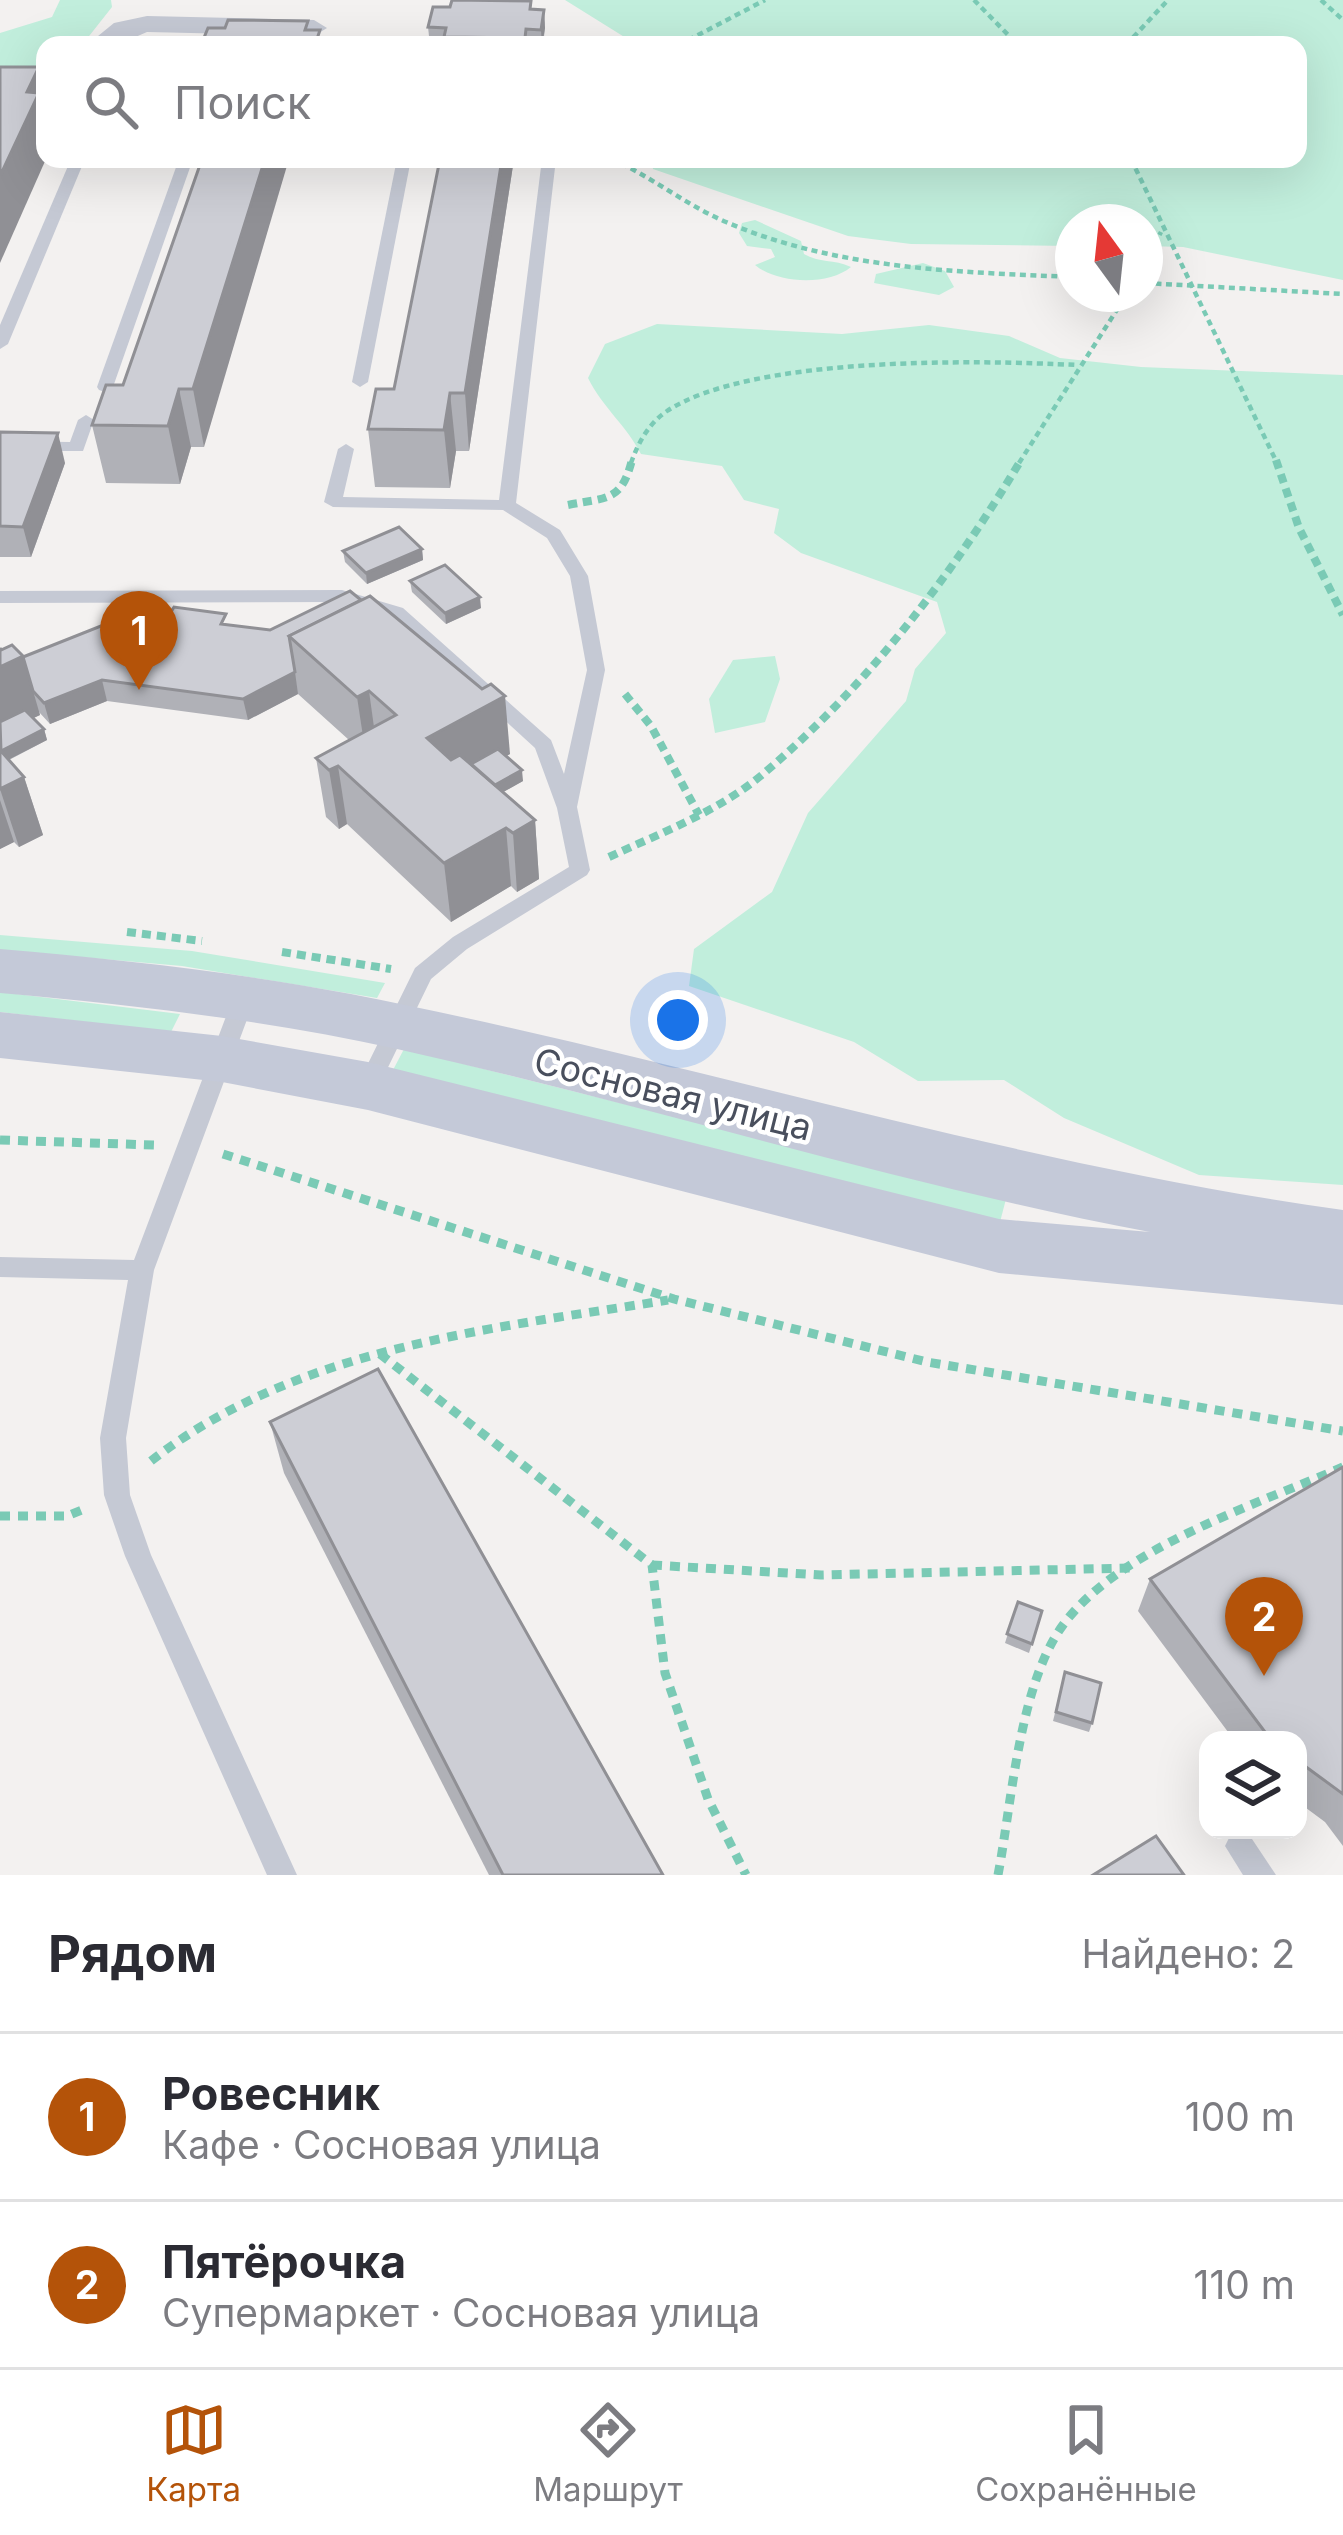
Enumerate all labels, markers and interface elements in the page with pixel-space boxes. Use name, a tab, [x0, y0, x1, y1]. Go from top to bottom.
search box	[36, 36, 1307, 168]
icon: search	[78, 69, 144, 135]
text: Поиск	[174, 75, 311, 130]
north arrow	[1055, 204, 1163, 312]
pin: 1	[100, 591, 178, 690]
your location	[648, 990, 708, 1050]
street label: Сосновая улица	[530, 1038, 816, 1150]
pin: 2	[1225, 1577, 1303, 1676]
map controls	[1199, 1731, 1307, 1839]
button: layers	[1199, 1731, 1307, 1839]
text: Рядом	[48, 1923, 217, 1984]
text: Найдено: 2	[1081, 1930, 1295, 1977]
text: Ровесник	[162, 2066, 380, 2121]
text: 1	[79, 2093, 95, 2140]
text: 100 m	[1185, 2093, 1295, 2140]
text: Кафе · Сосновая улица	[162, 2121, 601, 2168]
text: Пятёрочка	[162, 2234, 406, 2289]
text: 2	[75, 2261, 99, 2308]
text: 110 m	[1194, 2261, 1295, 2308]
text: Супермаркет · Сосновая улица	[162, 2289, 760, 2336]
tab: Карта	[146, 2397, 241, 2509]
tab: Маршрут	[533, 2397, 683, 2509]
tab: Сохранённые	[975, 2397, 1197, 2509]

